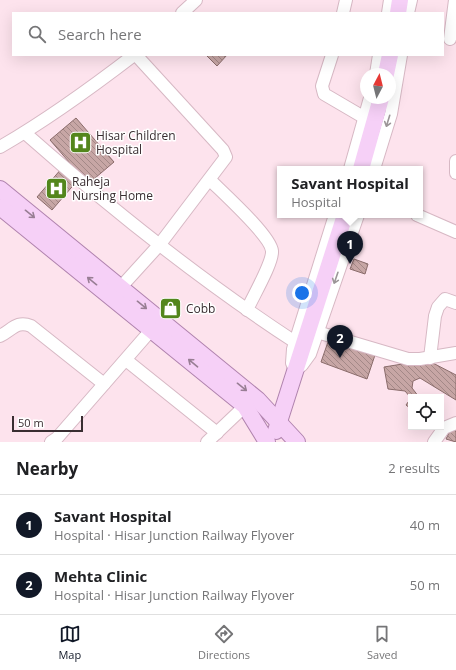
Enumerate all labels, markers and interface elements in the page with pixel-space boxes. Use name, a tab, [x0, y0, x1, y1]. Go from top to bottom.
search box	[12, 12, 444, 56]
icon: search	[26, 23, 48, 45]
text: Search here	[58, 24, 142, 44]
north arrow	[360, 68, 396, 104]
one-way arrow	[384, 114, 391, 127]
place label: Hisar Children Hospital	[96, 127, 176, 158]
hospital icon: Hisar Children Hospital	[68, 129, 94, 155]
popup	[277, 166, 423, 218]
place label: Raheja Nursing Home	[72, 173, 153, 204]
text: Savant Hospital	[291, 173, 409, 193]
hospital icon: Raheja Nursing Home	[43, 175, 69, 201]
text: Hospital	[291, 193, 341, 211]
one-way arrow	[25, 210, 36, 218]
pin: 1	[337, 231, 363, 264]
one-way arrow	[332, 272, 339, 285]
one-way arrow	[87, 277, 98, 286]
your location	[292, 283, 312, 303]
shop icon: Cobb	[157, 295, 183, 321]
place label: Cobb	[186, 300, 215, 317]
one-way arrow	[136, 301, 147, 310]
pin: 2	[327, 325, 353, 358]
one-way arrow	[188, 359, 199, 368]
one-way arrow	[237, 383, 248, 392]
map controls	[408, 394, 444, 430]
button: locate	[408, 394, 444, 430]
scale bar	[12, 414, 83, 433]
text: 50 m	[18, 415, 44, 430]
text: Nearby	[16, 457, 78, 480]
text: 2 results	[388, 459, 440, 477]
text: Savant Hospital	[54, 506, 172, 526]
text: 1	[25, 516, 33, 534]
text: 40 m	[410, 516, 440, 534]
text: Hospital · Hisar Junction Railway Flyover	[54, 526, 294, 544]
text: Mehta Clinic	[54, 566, 147, 586]
text: 2	[25, 576, 33, 594]
text: 50 m	[410, 576, 440, 594]
text: Hospital · Hisar Junction Railway Flyover	[54, 586, 294, 604]
tab: Map	[58, 623, 81, 662]
tab: Directions	[198, 623, 250, 662]
tab: Saved	[367, 623, 398, 662]

